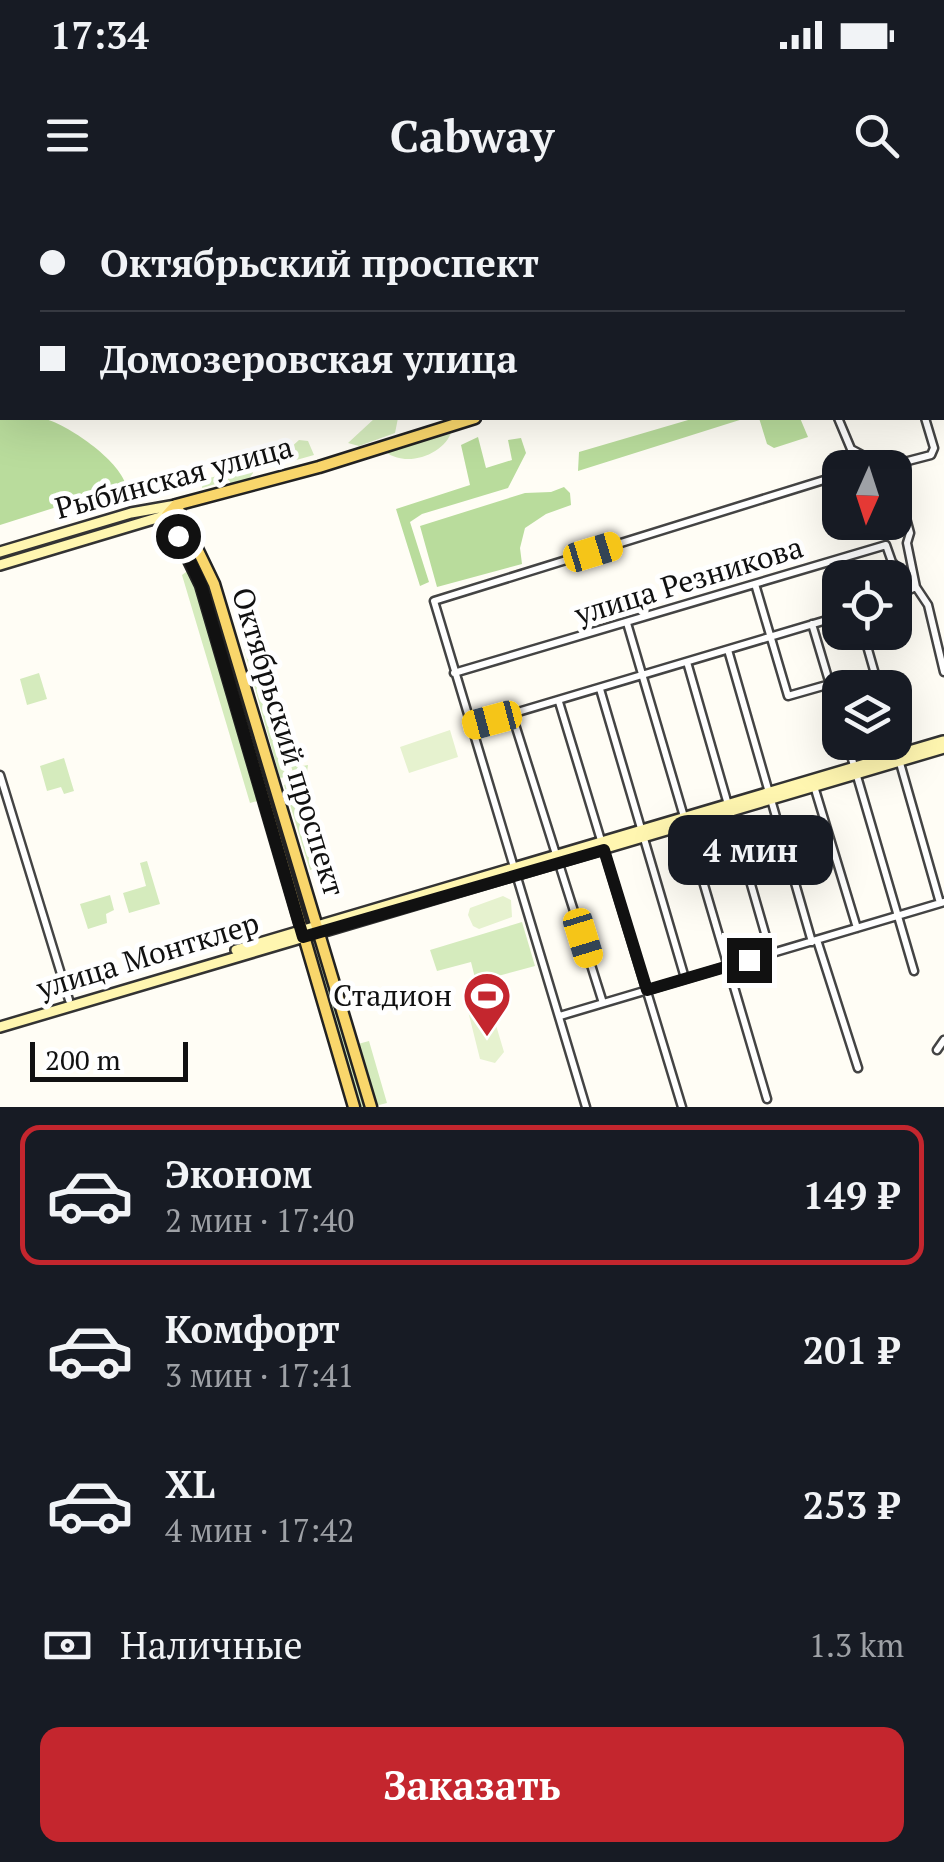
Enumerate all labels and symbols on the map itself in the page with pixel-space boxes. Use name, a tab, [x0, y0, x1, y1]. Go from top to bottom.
street label: Рыбинская улица	[51, 426, 297, 528]
north arrow	[822, 450, 912, 540]
route start	[156, 514, 201, 559]
street label: улица Резникова	[569, 526, 808, 634]
car	[560, 529, 626, 575]
street label: Октябрьский проспект	[223, 582, 355, 901]
car	[459, 698, 525, 742]
callout: 4 мин	[666, 815, 832, 885]
street label: улица Монтклер	[31, 902, 264, 1008]
car	[560, 905, 606, 971]
route end	[727, 938, 772, 983]
sports icon: Стадион	[461, 970, 513, 1038]
place label: Стадион	[333, 975, 452, 1015]
scale bar	[30, 1037, 188, 1081]

